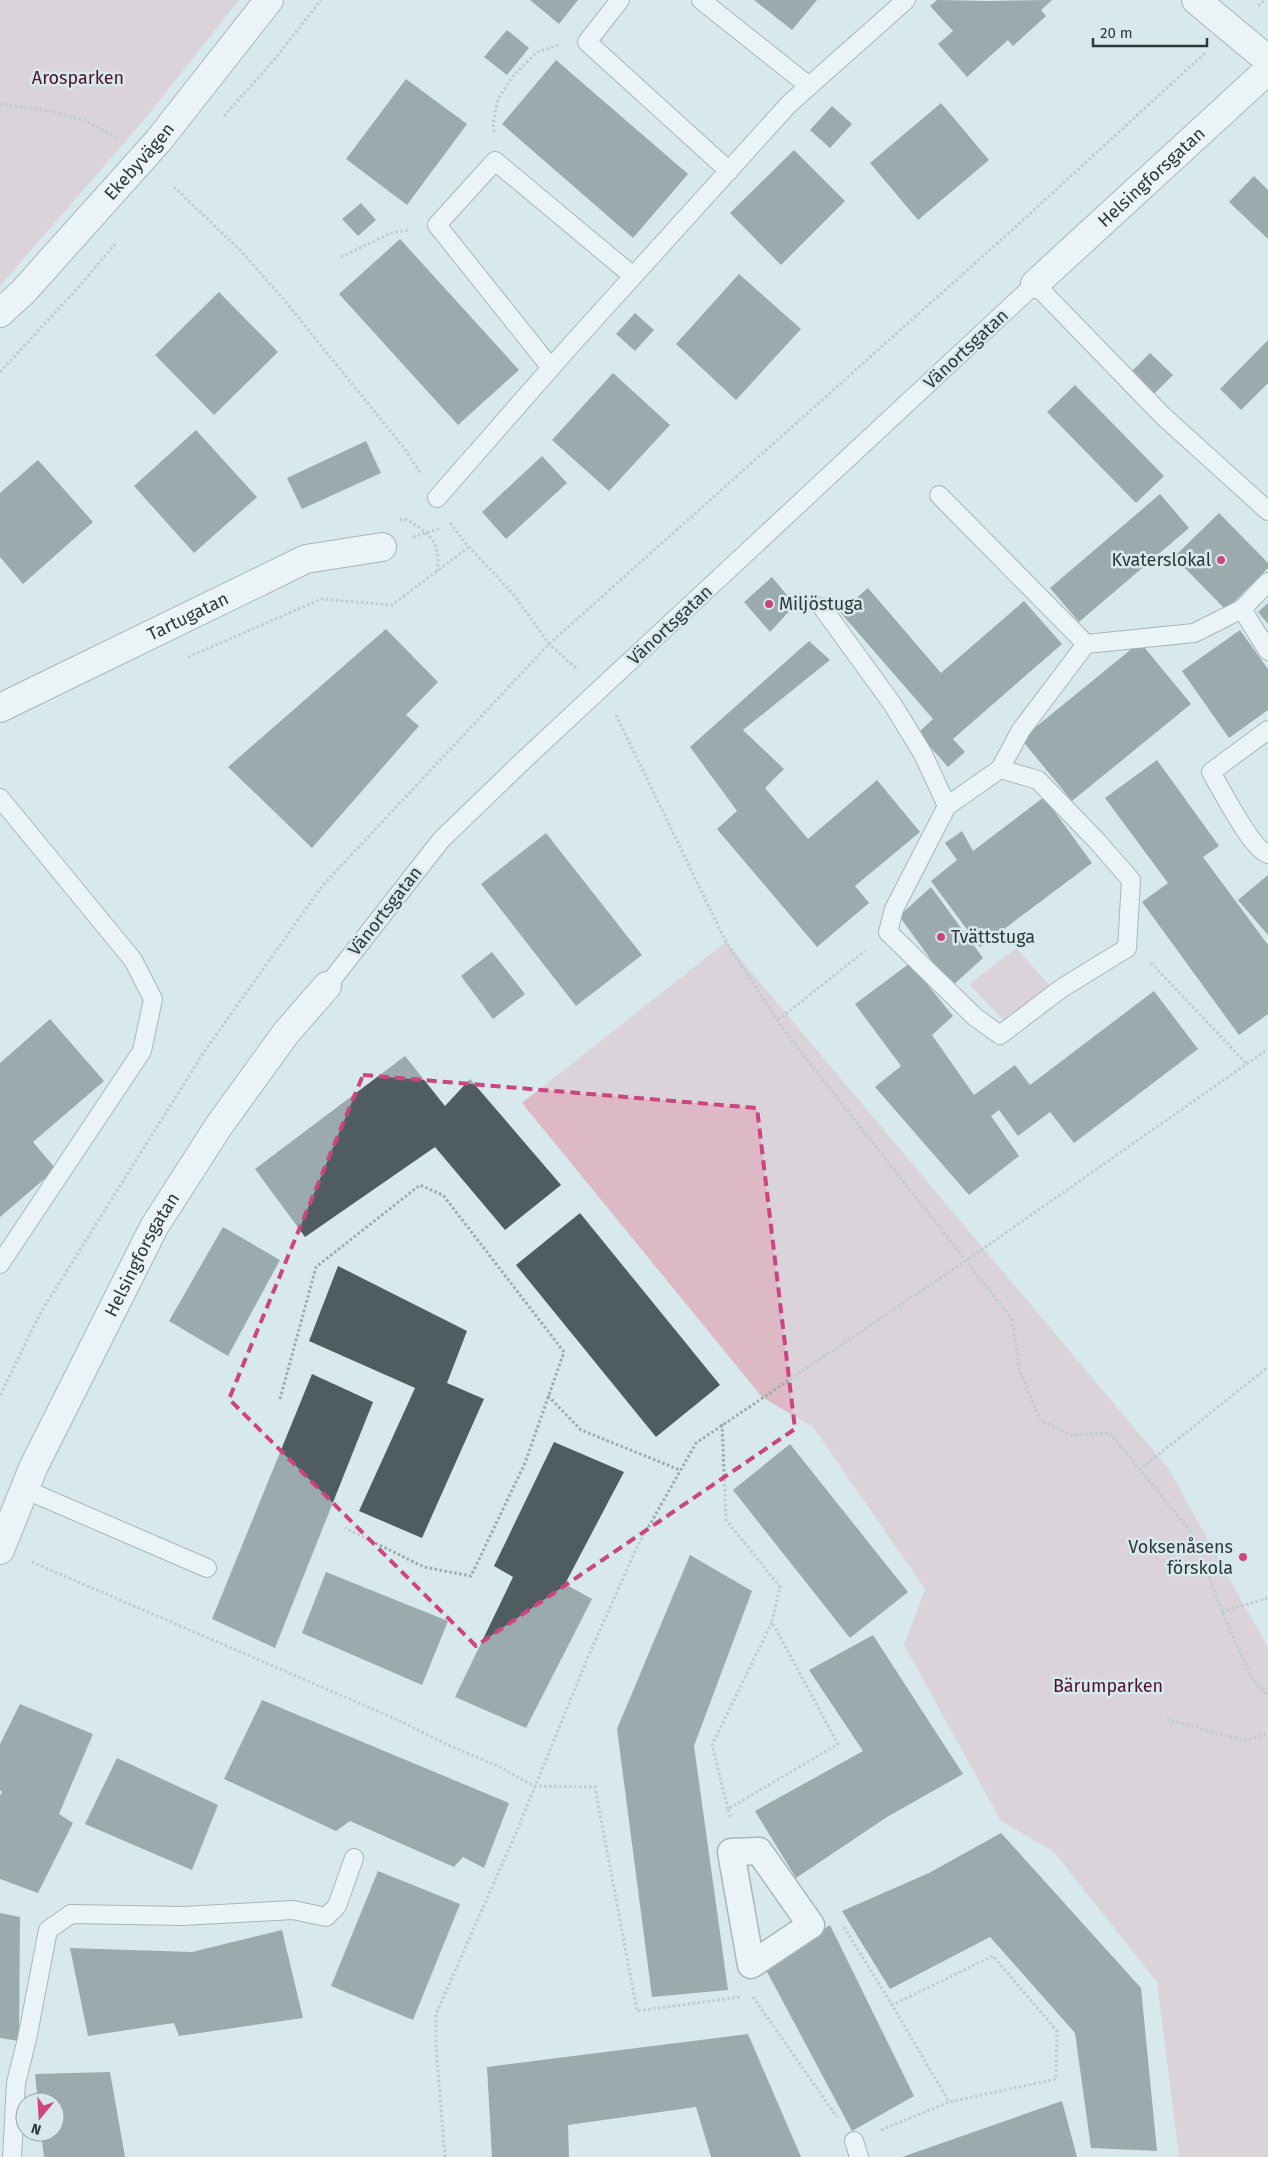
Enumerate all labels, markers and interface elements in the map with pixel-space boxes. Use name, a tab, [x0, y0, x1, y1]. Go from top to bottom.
scale bar	[1093, 15, 1207, 47]
text: 20 m	[1100, 24, 1133, 42]
park label: Arosparken	[32, 67, 124, 89]
street label: Ekebyvägen	[100, 118, 179, 205]
street label: Helsingforsgatan	[1093, 122, 1210, 232]
street label: Vänortsgatan	[919, 304, 1013, 394]
place label: Kvaterslokal	[1112, 549, 1211, 571]
marker: Kvaterslokal	[1215, 554, 1227, 566]
street label: Vänortsgatan	[623, 580, 717, 670]
street label: Tartugatan	[144, 587, 232, 646]
place label: Miljöstuga	[779, 593, 863, 615]
marker: Miljöstuga	[763, 598, 775, 610]
street label: Vänortsgatan	[343, 862, 427, 960]
place label: Tvättstuga	[951, 926, 1035, 948]
marker: Tvättstuga	[935, 931, 947, 943]
street label: Helsingforsgatan	[100, 1188, 184, 1320]
place label: Voksenåsens förskola	[1128, 1536, 1233, 1579]
marker: Voksenåsens förskola	[1237, 1551, 1249, 1563]
park label: Bärumparken	[1053, 1675, 1163, 1697]
north arrow	[15, 2092, 65, 2142]
text: N	[29, 2119, 43, 2138]

